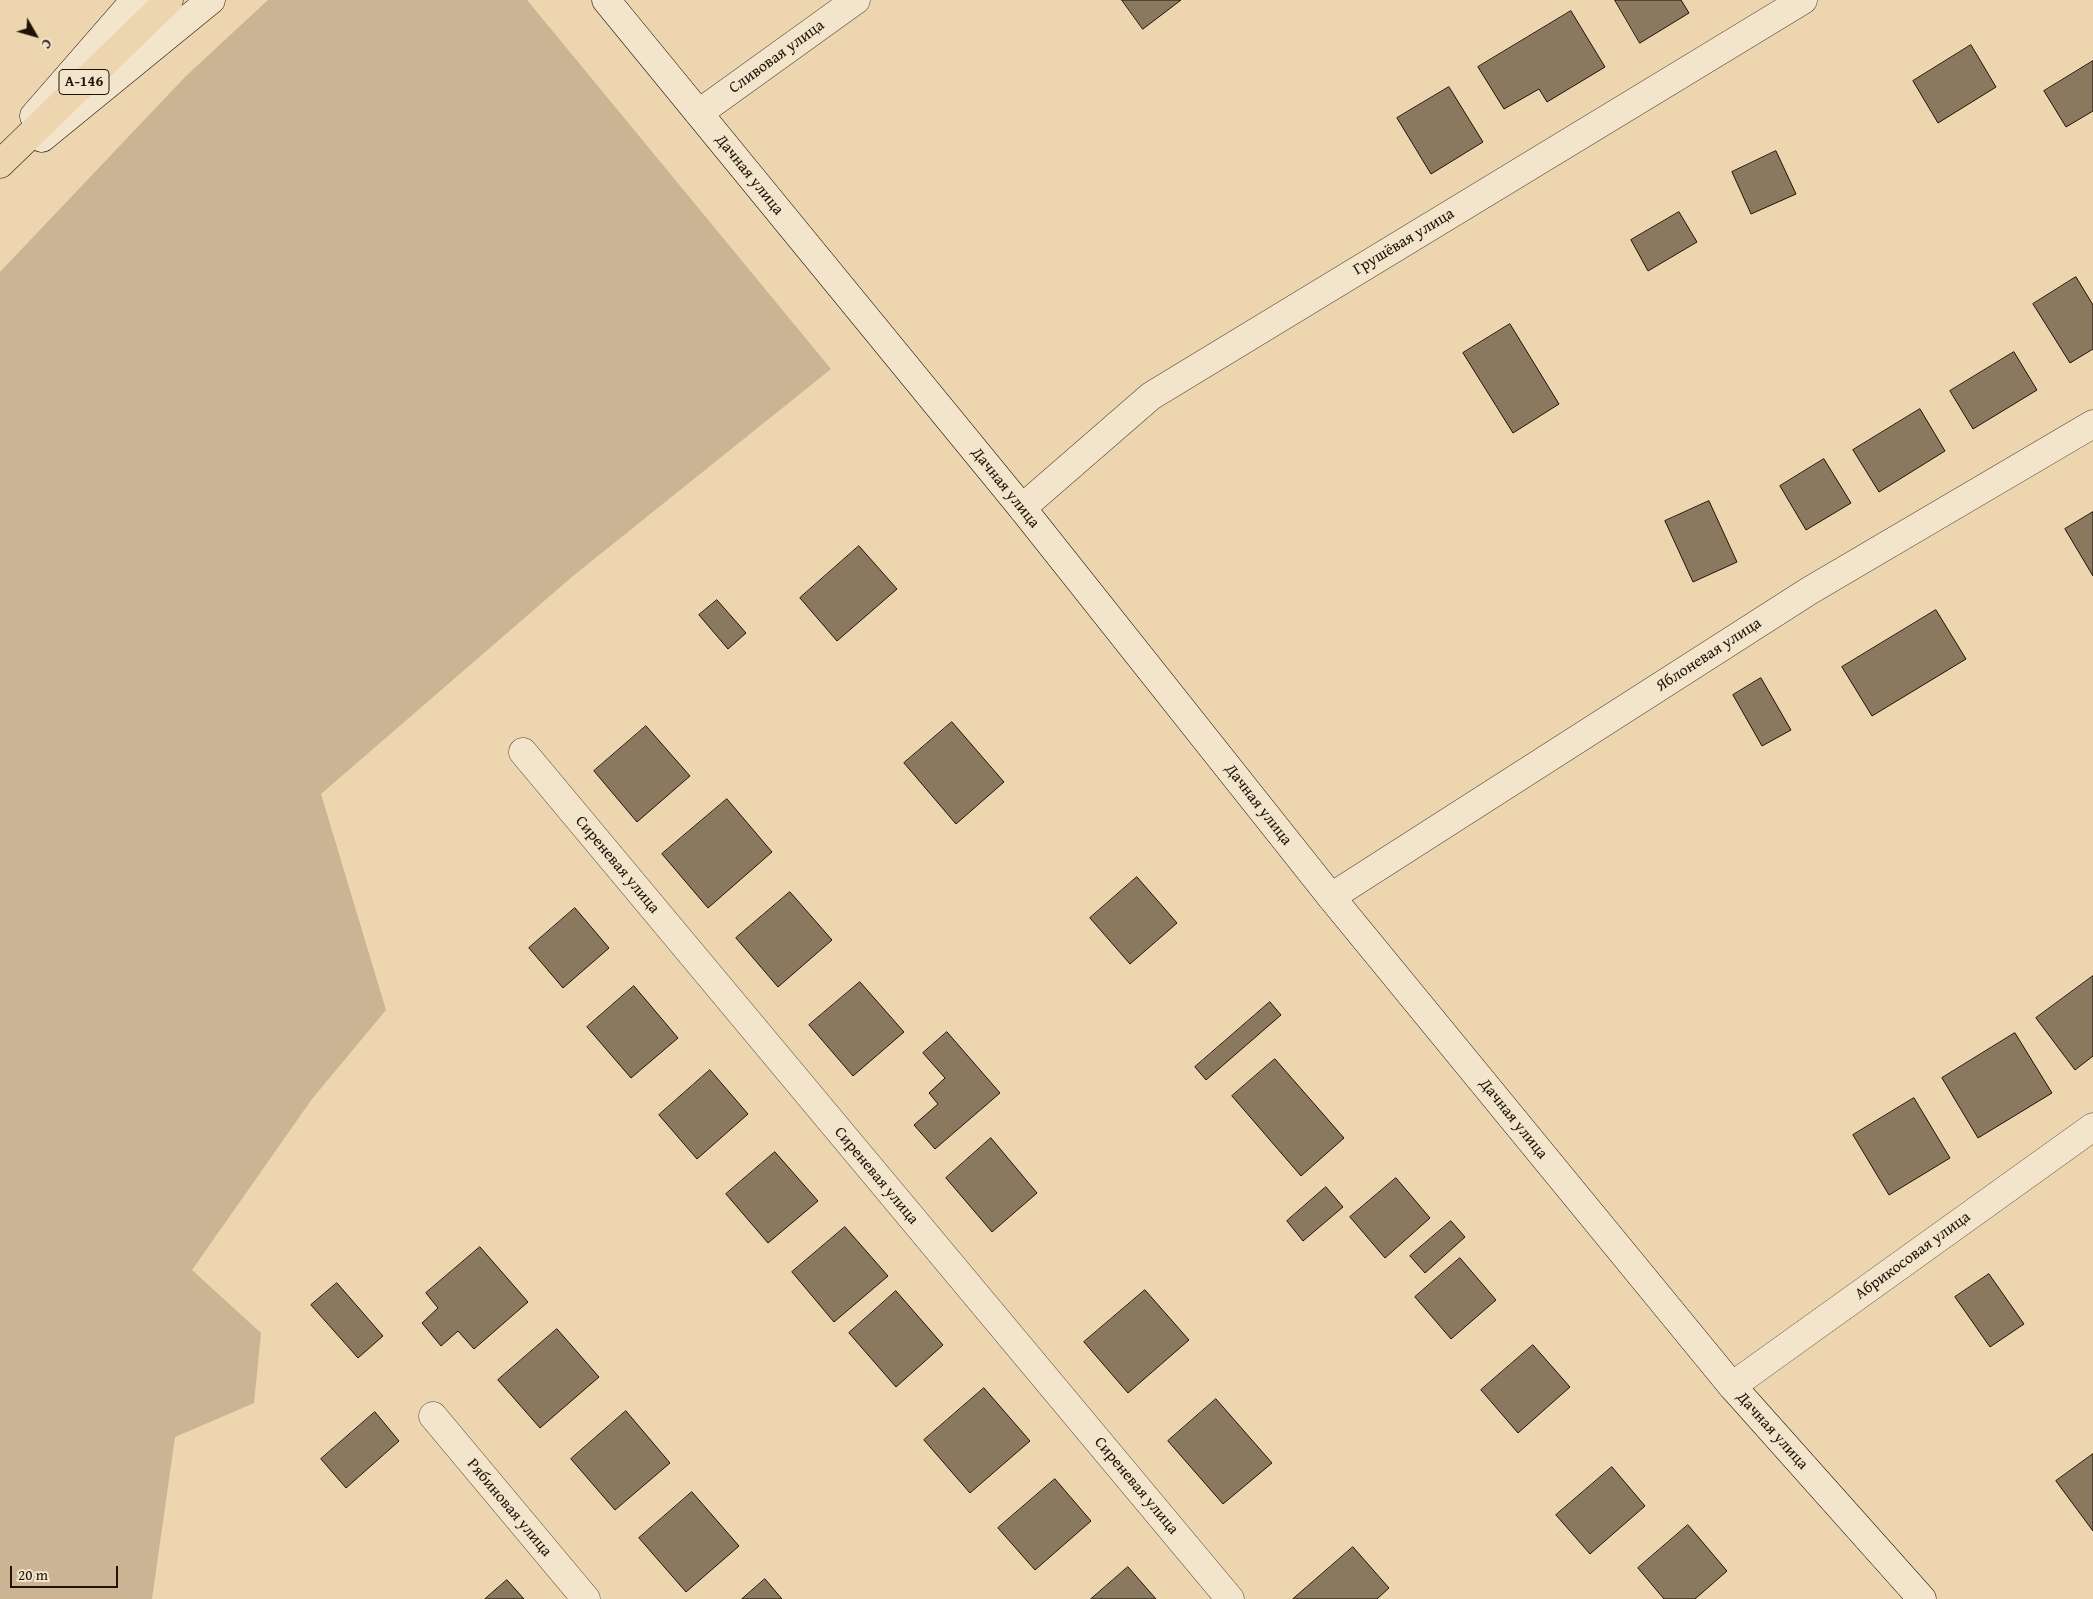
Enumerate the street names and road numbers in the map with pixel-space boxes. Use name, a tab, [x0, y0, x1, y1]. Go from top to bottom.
street label: Сливовая улица	[726, 16, 828, 98]
road number: А-146	[59, 70, 109, 94]
street label: Дачная улица	[711, 131, 787, 219]
street label: Грушёвая улица	[1350, 204, 1458, 280]
street label: Дачная улица	[967, 444, 1043, 532]
street label: Яблоневая улица	[1653, 614, 1765, 696]
street label: Дачная улица	[1220, 760, 1296, 850]
street label: Сиреневая улица	[571, 812, 663, 918]
street label: Дачная улица	[1475, 1075, 1551, 1163]
street label: Сиреневая улица	[830, 1123, 922, 1229]
street label: Абрикосовая улица	[1852, 1208, 1974, 1304]
street label: Дачная улица	[1732, 1388, 1812, 1474]
street label: Сиреневая улица	[1090, 1433, 1182, 1539]
street label: Рябиновая улица	[462, 1455, 556, 1561]

